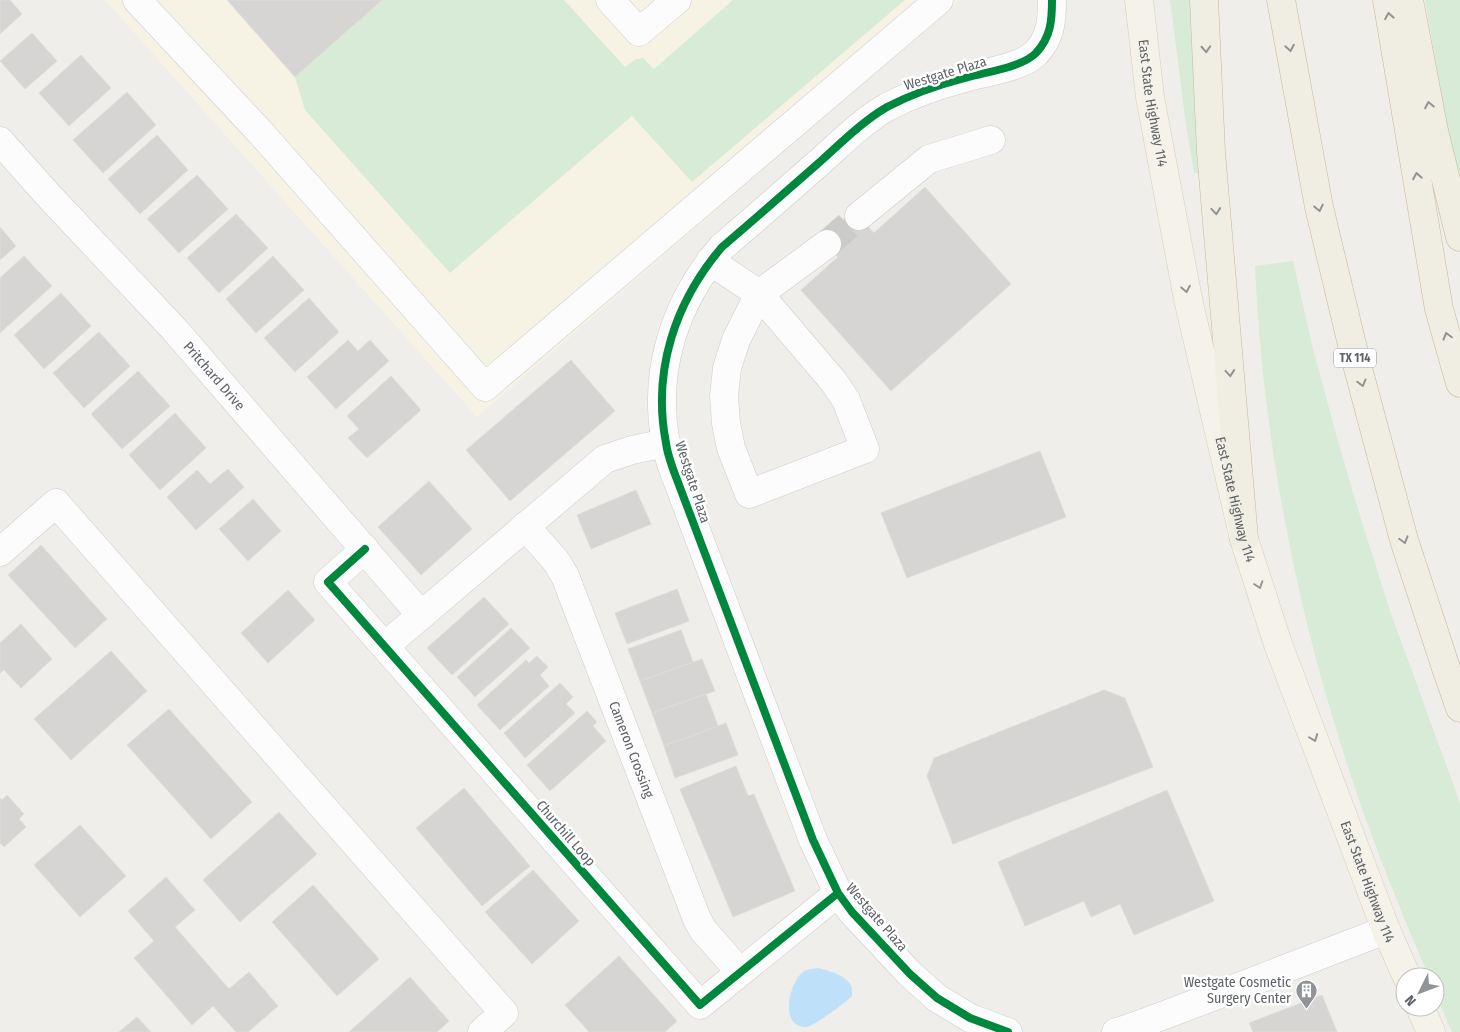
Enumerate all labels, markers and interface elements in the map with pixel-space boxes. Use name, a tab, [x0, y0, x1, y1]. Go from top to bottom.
one-way arrow	[1385, 12, 1395, 20]
street label: East State Highway 114	[1135, 39, 1171, 168]
one-way arrow	[1284, 44, 1294, 52]
one-way arrow	[1201, 45, 1212, 53]
street label: Westgate Plaza	[902, 53, 989, 94]
one-way arrow	[1424, 100, 1434, 109]
one-way arrow	[1412, 172, 1422, 181]
one-way arrow	[1314, 203, 1324, 212]
one-way arrow	[1211, 207, 1222, 215]
one-way arrow	[1180, 285, 1190, 294]
one-way arrow	[1442, 332, 1452, 340]
street label: Pritchard Drive	[180, 338, 248, 414]
road number: TX 114	[1334, 348, 1376, 368]
one-way arrow	[1224, 369, 1235, 377]
one-way arrow	[1356, 378, 1367, 387]
street label: East State Highway 114	[1211, 435, 1259, 565]
street label: Westgate Plaza	[671, 439, 714, 525]
one-way arrow	[1399, 535, 1409, 543]
one-way arrow	[1253, 581, 1263, 589]
street label: Cameron Crossing	[605, 699, 658, 801]
one-way arrow	[1307, 733, 1318, 742]
street label: Churchill Loop	[532, 797, 599, 870]
street label: East State Highway 114	[1337, 819, 1399, 945]
street label: Westgate Plaza	[842, 880, 911, 955]
north arrow	[1395, 967, 1445, 1017]
place label: Westgate Cosmetic Surgery Center	[1184, 974, 1291, 1007]
building icon: Westgate Cosmetic Surgery Center	[1295, 978, 1319, 1009]
text: N	[1402, 992, 1420, 1009]

